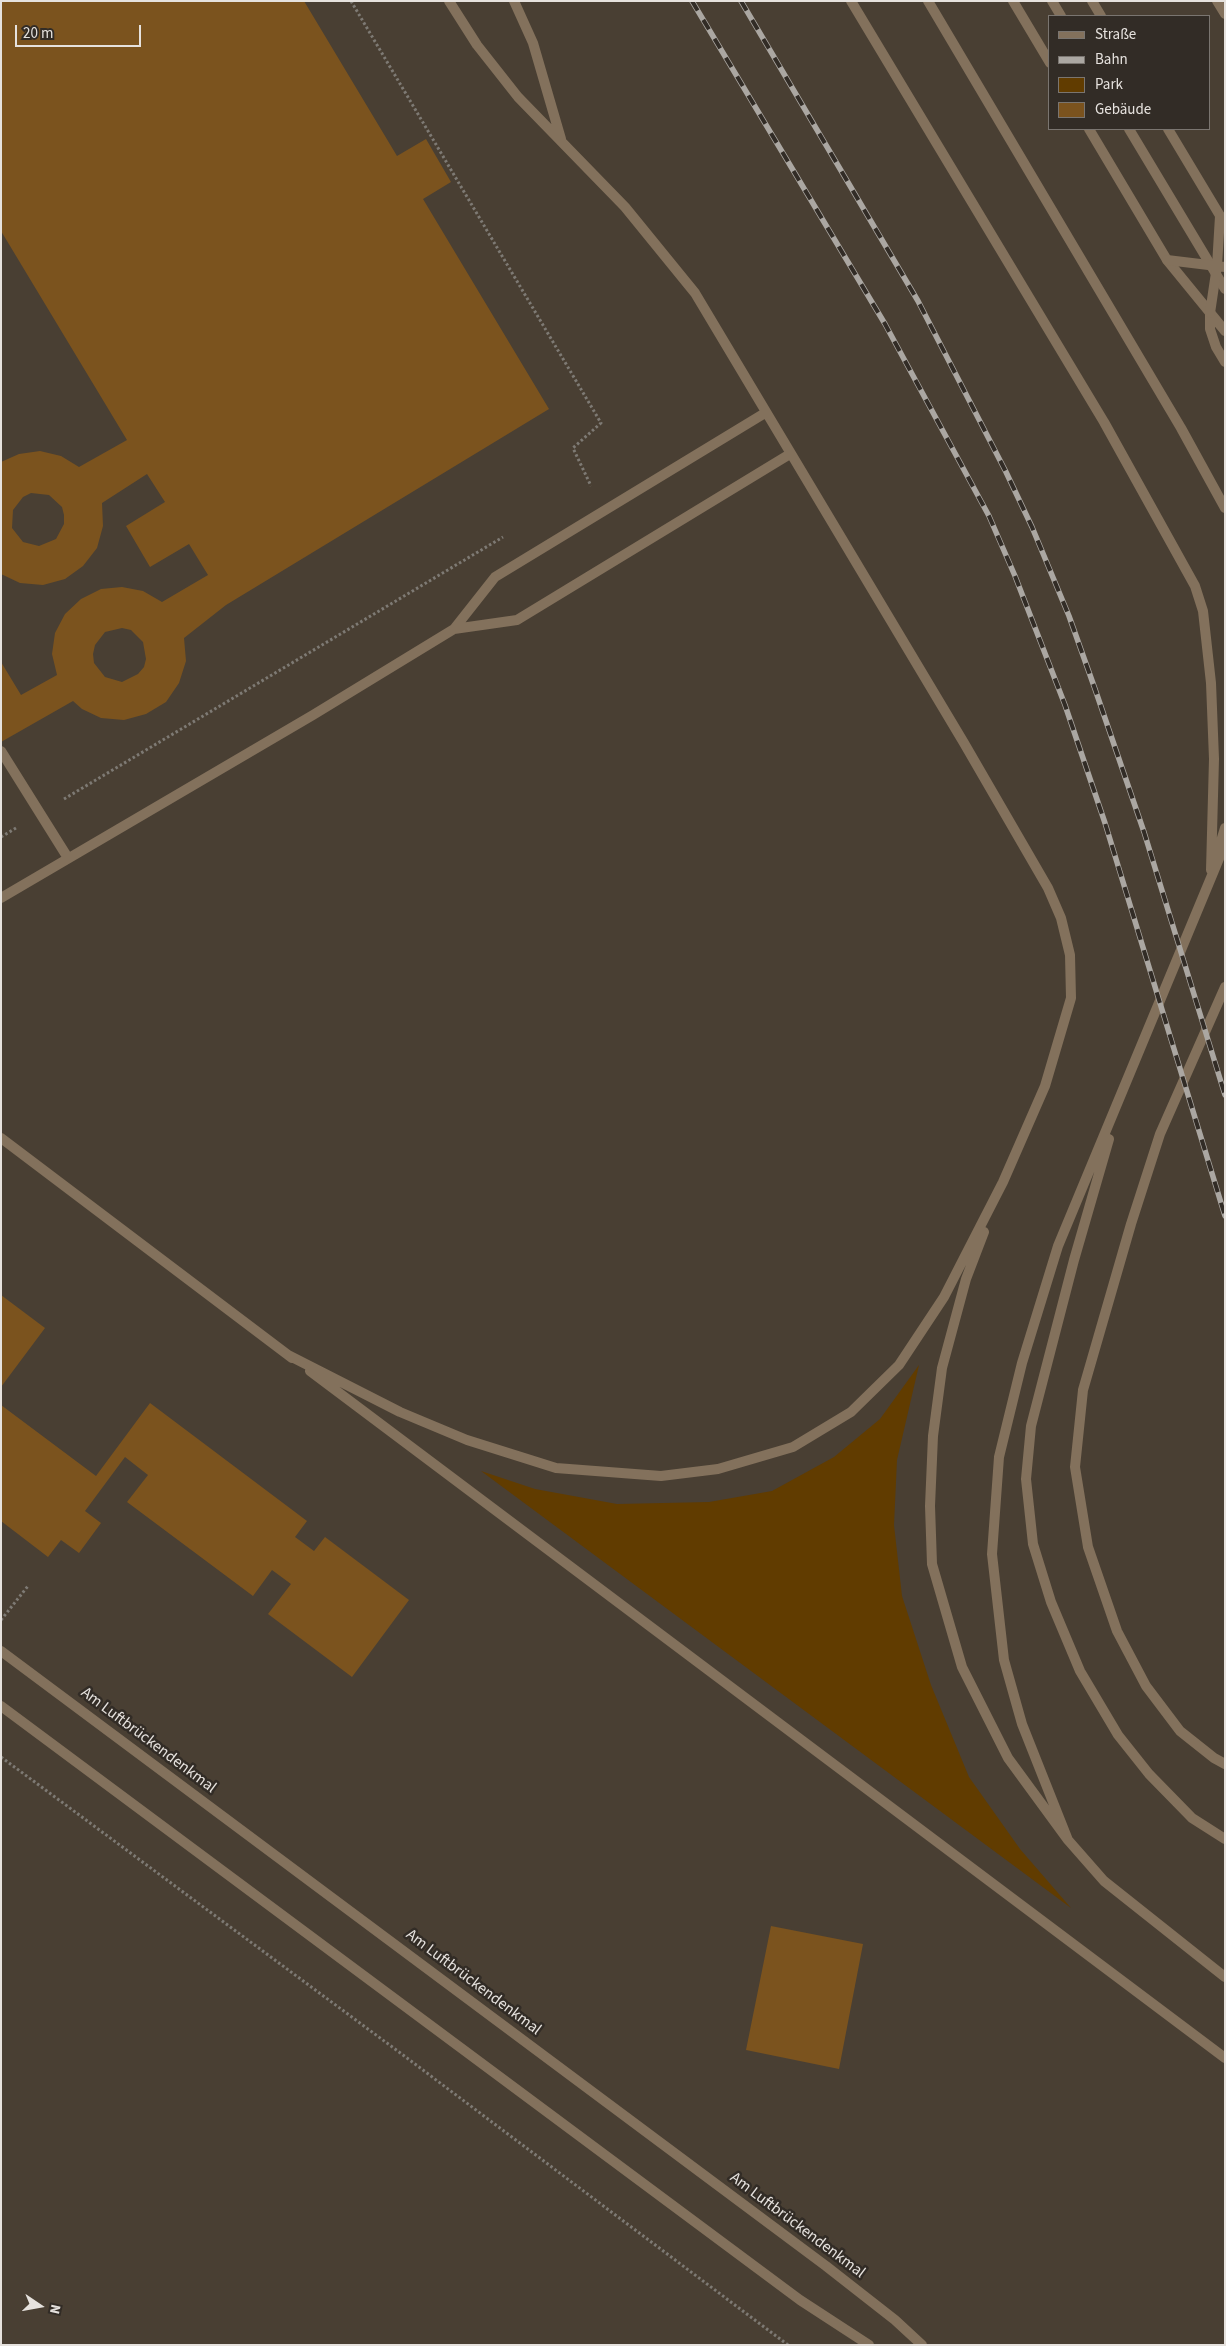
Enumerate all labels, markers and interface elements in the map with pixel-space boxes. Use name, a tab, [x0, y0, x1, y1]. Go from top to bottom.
scale bar	[18, 15, 144, 47]
legend	[1048, 15, 1211, 130]
text: 20 m	[23, 23, 53, 44]
text: Straße	[1095, 24, 1136, 45]
text: Bahn	[1095, 49, 1128, 70]
text: Park	[1095, 74, 1123, 95]
text: Gebäude	[1095, 99, 1151, 120]
street label: Am Luftbrückendenkmal	[76, 1684, 220, 1798]
street label: Am Luftbrückendenkmal	[401, 1926, 545, 2040]
street label: Am Luftbrückendenkmal	[725, 2169, 869, 2283]
north arrow	[15, 2281, 65, 2331]
text: N	[44, 2302, 65, 2316]

